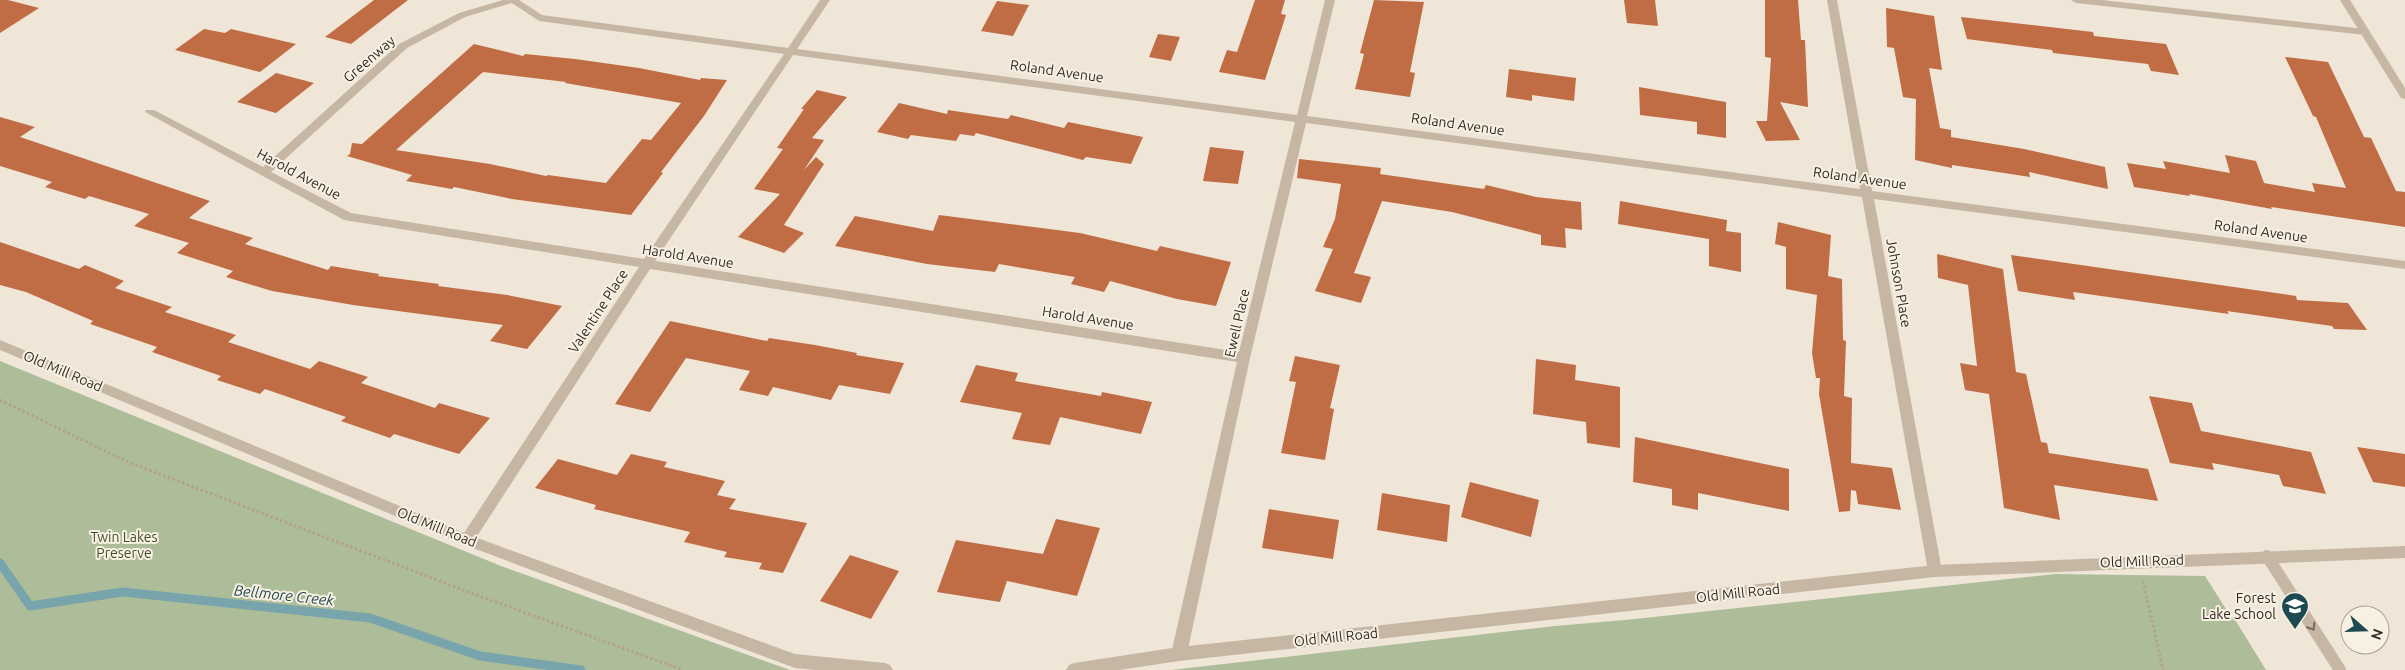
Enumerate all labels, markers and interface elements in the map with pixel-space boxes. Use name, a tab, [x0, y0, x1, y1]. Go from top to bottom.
street label: Greenway	[340, 32, 398, 86]
street label: Roland Avenue	[1009, 57, 1105, 85]
street label: Roland Avenue	[1410, 110, 1506, 138]
street label: Harold Avenue	[254, 145, 344, 203]
street label: Roland Avenue	[1812, 164, 1908, 192]
street label: Roland Avenue	[2213, 217, 2309, 245]
street label: Johnson Place	[1883, 237, 1915, 329]
street label: Harold Avenue	[641, 241, 735, 271]
street label: Valentine Place	[565, 266, 631, 356]
street label: Ewell Place	[1221, 287, 1253, 359]
street label: Harold Avenue	[1041, 303, 1135, 333]
street label: Old Mill Road	[21, 347, 105, 395]
street label: Old Mill Road	[395, 504, 479, 550]
park label: Twin Lakes Preserve	[90, 529, 158, 561]
street label: Old Mill Road	[2100, 552, 2184, 570]
water label: Bellmore Creek	[233, 581, 335, 609]
street label: Old Mill Road	[1695, 581, 1781, 605]
place label: Forest Lake School	[2202, 590, 2276, 622]
school or university icon: Forest Lake School	[2280, 591, 2310, 630]
north arrow	[2340, 605, 2390, 655]
one-way arrow	[2306, 621, 2316, 630]
street label: Old Mill Road	[1293, 625, 1379, 649]
text: N	[2368, 627, 2387, 642]

